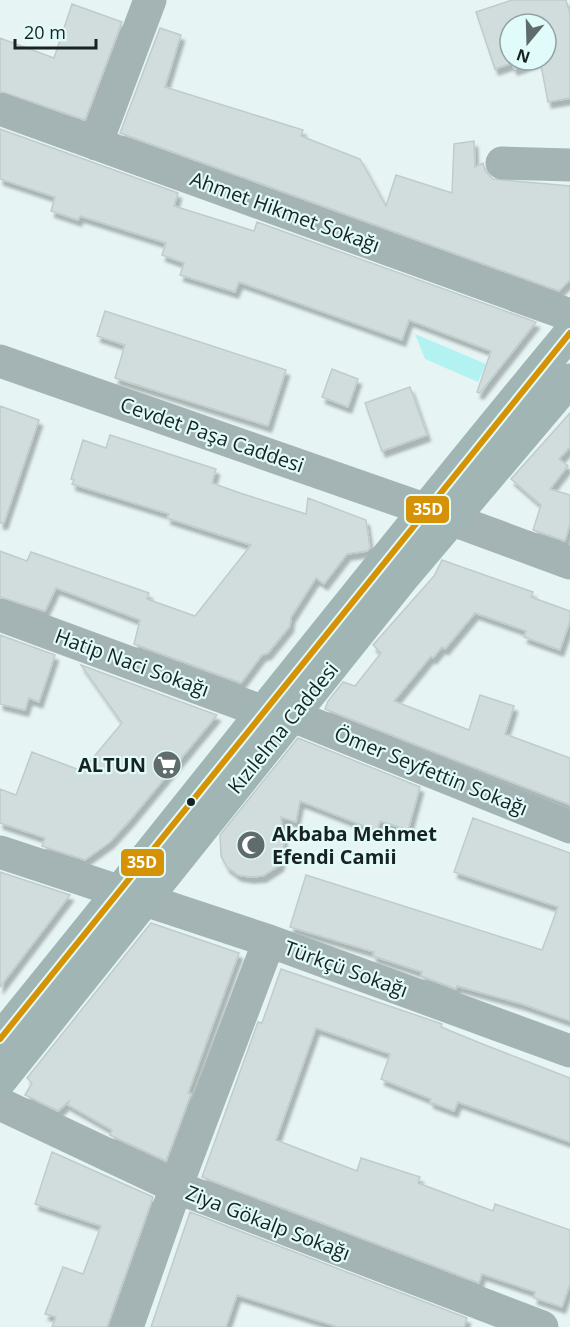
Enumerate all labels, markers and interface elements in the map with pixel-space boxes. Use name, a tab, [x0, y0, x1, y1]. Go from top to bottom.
scale bar	[15, 12, 96, 50]
north arrow	[498, 12, 558, 72]
text: 20 m	[24, 20, 66, 44]
text: N	[513, 44, 533, 69]
street label: Ahmet Hikmet Sokağı	[187, 165, 384, 258]
street label: Cevdet Paşa Caddesi	[117, 390, 308, 479]
line badge: 35D	[405, 495, 450, 524]
text: 35D	[413, 498, 443, 520]
street label: Hatip Naci Sokağı	[51, 622, 213, 703]
street label: Kızılelma Caddesi	[221, 656, 344, 799]
street label: Ömer Seyfettin Sokağı	[331, 719, 532, 822]
supermarket icon: ALTUN	[151, 749, 183, 781]
place label: ALTUN	[78, 751, 146, 778]
unlabelled marker	[185, 796, 197, 808]
place label: Akbaba Mehmet Efendi Camii	[272, 820, 437, 870]
mosque icon: Akbaba Mehmet Efendi Camii	[235, 829, 267, 861]
line badge: 35D	[120, 848, 165, 877]
text: 35D	[127, 851, 157, 873]
street label: Türkçü Sokağı	[281, 934, 412, 1003]
street label: Ziya Gökalp Sokağı	[182, 1179, 354, 1266]

